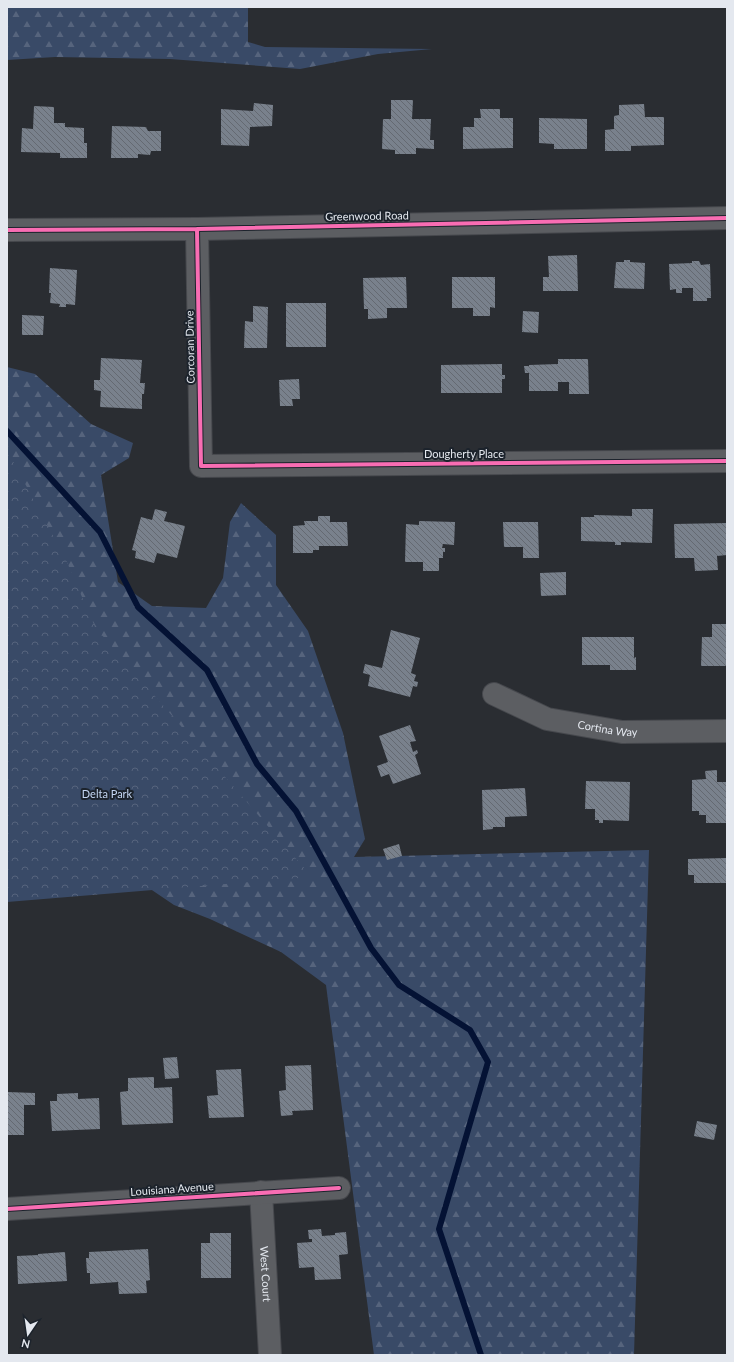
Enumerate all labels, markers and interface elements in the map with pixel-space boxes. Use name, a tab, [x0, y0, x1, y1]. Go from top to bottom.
street label: Greenwood Road	[325, 208, 409, 223]
street label: Corcoran Drive	[182, 310, 197, 384]
street label: Dougherty Place	[424, 447, 504, 460]
street label: Cortina Way	[577, 717, 638, 739]
park label: Delta Park	[82, 787, 133, 800]
street label: Louisiana Avenue	[130, 1179, 214, 1198]
street label: West Court	[258, 1246, 274, 1302]
north arrow	[8, 1314, 48, 1354]
text: N	[20, 1337, 31, 1352]

